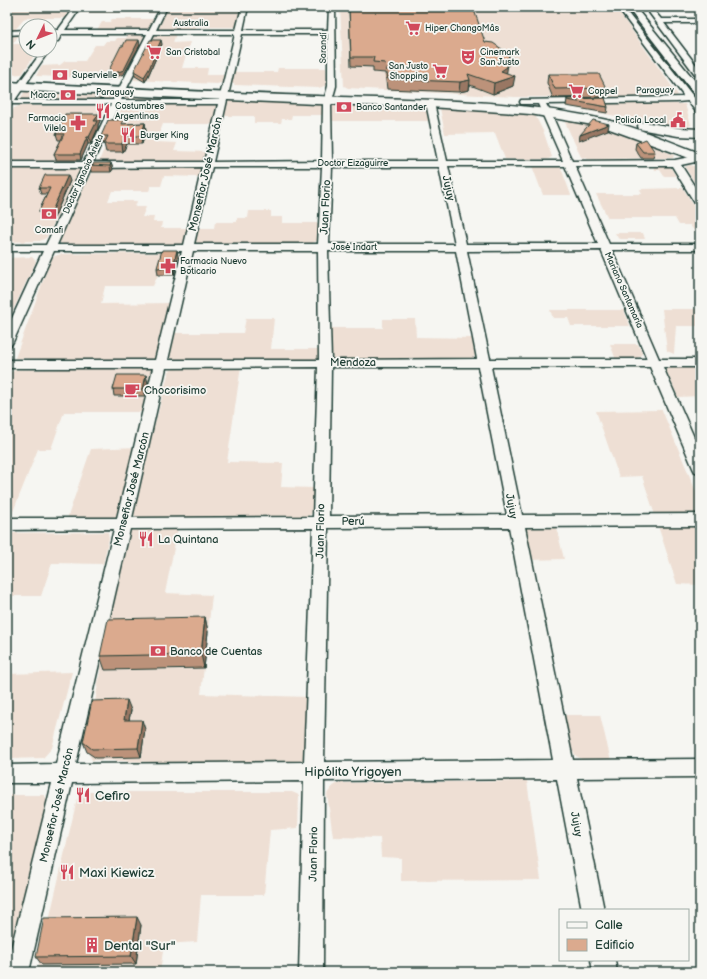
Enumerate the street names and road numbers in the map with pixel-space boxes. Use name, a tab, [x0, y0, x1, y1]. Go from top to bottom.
street label: Australia	[173, 18, 209, 29]
street label: Sarandí	[318, 32, 329, 64]
street label: Paraguay	[636, 85, 675, 96]
street label: Paraguay	[96, 87, 135, 98]
street label: Monseñor José Marcón	[186, 115, 225, 233]
street label: Doctor Ignacio Arieta	[61, 133, 106, 216]
street label: Doctor Eizaguirre	[318, 158, 389, 169]
street label: Jujuy	[439, 174, 458, 202]
street label: Juan Florio	[318, 179, 333, 235]
street label: José Indart	[331, 242, 377, 253]
street label: Mariano Santamaría	[602, 251, 645, 330]
street label: Mendoza	[330, 356, 376, 369]
street label: Monseñor José Marcón	[111, 431, 152, 548]
street label: Jujuy	[503, 492, 520, 520]
street label: Juan Florio	[314, 503, 327, 559]
street label: Perú	[341, 515, 365, 528]
street label: Monseñor José Marcón	[37, 746, 76, 864]
street label: Hipólito Yrigoyen	[304, 764, 402, 780]
street label: Jujuy	[568, 810, 585, 838]
street label: Juan Florio	[307, 826, 320, 882]

